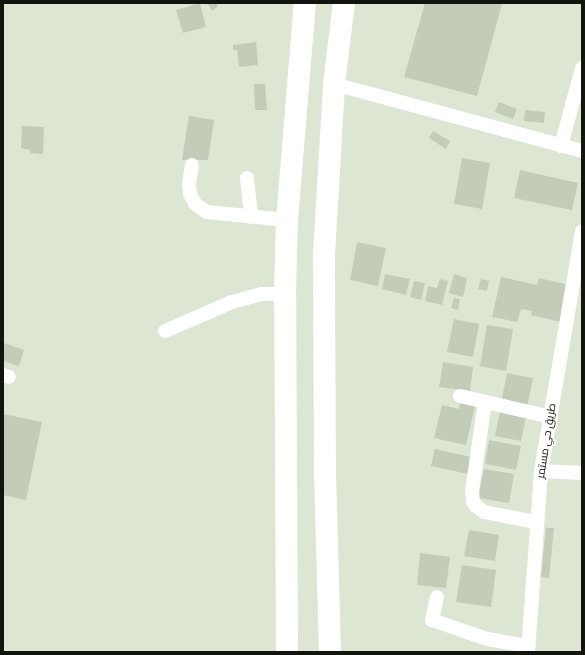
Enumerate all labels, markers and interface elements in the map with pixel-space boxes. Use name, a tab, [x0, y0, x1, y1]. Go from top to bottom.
street label: طريق حي مستمر	[535, 403, 559, 479]

